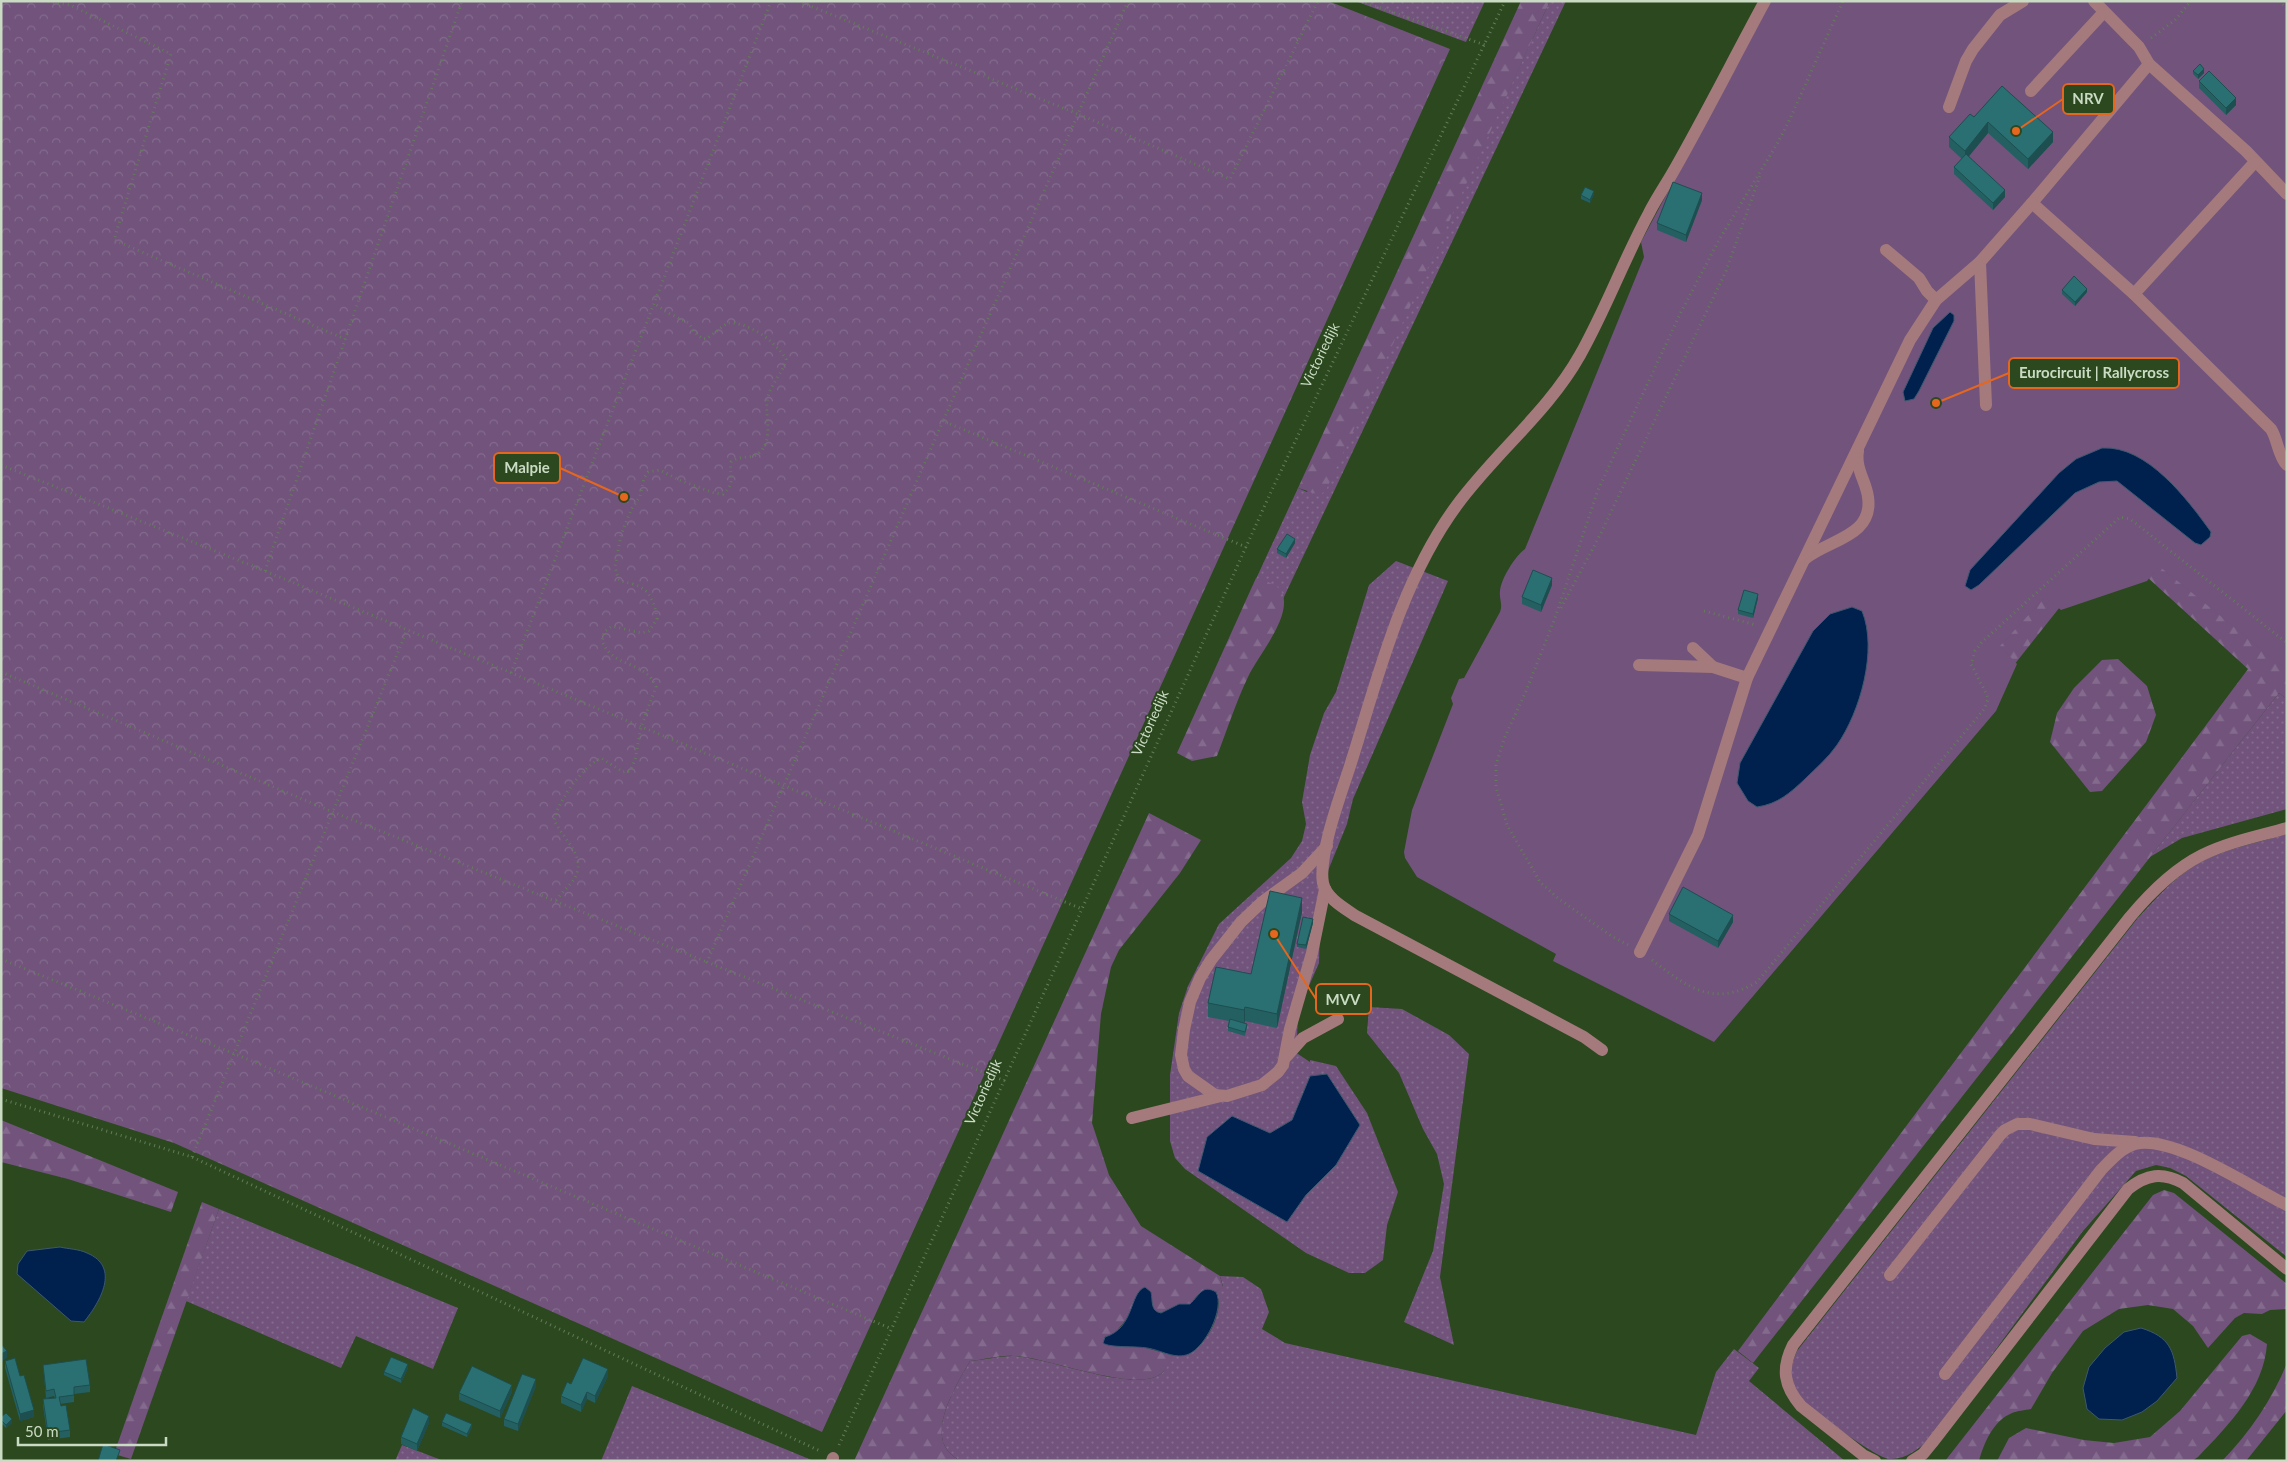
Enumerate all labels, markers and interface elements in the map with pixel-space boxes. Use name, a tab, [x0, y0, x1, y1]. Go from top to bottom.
callout: NRV	[2063, 84, 2114, 114]
text: NRV	[2072, 89, 2104, 107]
street label: Victoriedijk	[1297, 319, 1343, 390]
callout: Eurocircuit | Rallycross	[2009, 358, 2179, 388]
text: Eurocircuit | Rallycross	[2019, 363, 2170, 381]
callout: Malpie	[494, 453, 560, 483]
text: Malpie	[504, 458, 550, 476]
street label: Victoriedijk	[1128, 687, 1172, 758]
callout: MVV	[1316, 984, 1371, 1014]
text: MVV	[1325, 990, 1361, 1008]
street label: Victoriedijk	[961, 1056, 1005, 1127]
scale bar	[18, 1414, 165, 1446]
text: 50 m	[25, 1422, 59, 1440]

